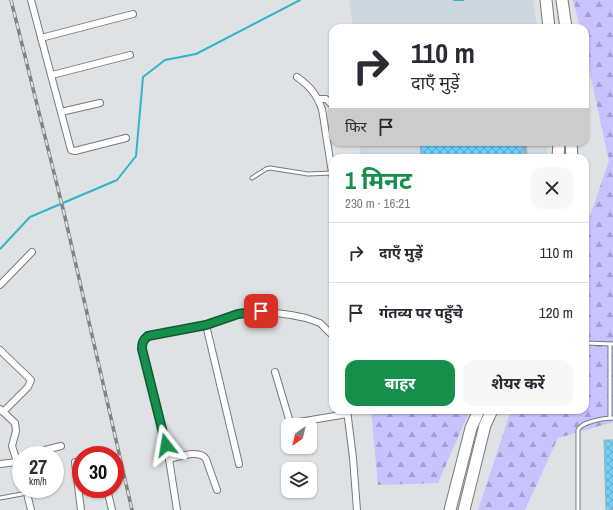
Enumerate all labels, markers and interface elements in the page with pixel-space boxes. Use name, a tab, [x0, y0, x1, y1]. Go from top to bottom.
text: 110 m	[411, 34, 475, 72]
icon: right	[345, 40, 397, 92]
text: दाएँ मुड़ें	[411, 70, 460, 95]
text: फिर	[345, 116, 367, 137]
icon: arrive	[375, 116, 397, 138]
text: 1 मिनट	[345, 164, 412, 196]
button: close	[531, 167, 573, 209]
text: 230 m · 16:21	[345, 195, 410, 212]
icon: right	[345, 242, 367, 264]
text: दाएँ मुड़ें	[379, 242, 423, 263]
text: 110 m	[540, 242, 573, 263]
pin	[244, 294, 278, 328]
icon: arrive	[250, 300, 272, 322]
icon: arrive	[345, 302, 367, 324]
text: गंतव्य पर पहुँचे	[379, 302, 463, 323]
text: 120 m	[539, 302, 573, 323]
button: बाहर	[345, 360, 455, 406]
button: शेयर करें	[463, 360, 573, 406]
north arrow	[281, 418, 317, 454]
map controls	[281, 418, 317, 498]
position arrow	[145, 424, 187, 466]
speed limit sign: 30	[72, 446, 124, 498]
text: 27	[29, 453, 47, 480]
button: layers	[281, 462, 317, 498]
text: km/h	[29, 475, 47, 488]

